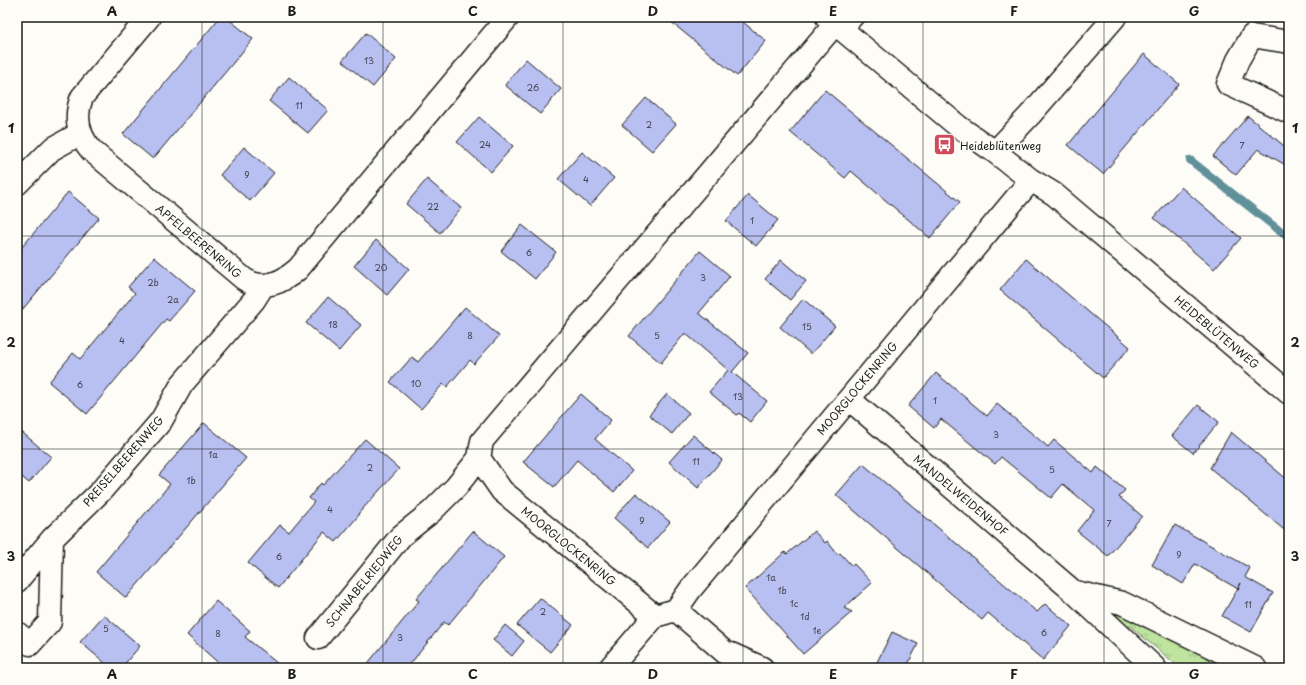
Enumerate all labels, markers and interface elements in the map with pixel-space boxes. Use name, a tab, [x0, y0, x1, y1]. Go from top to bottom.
text: A	[107, 1, 117, 20]
text: B	[288, 1, 297, 20]
text: C	[468, 1, 478, 20]
text: D	[648, 1, 658, 20]
text: E	[829, 1, 837, 20]
text: F	[1010, 1, 1018, 20]
text: G	[1189, 1, 1199, 20]
house number: 13	[364, 53, 374, 67]
house number: 26	[527, 80, 539, 94]
house number: 11	[295, 98, 303, 112]
house number: 2	[646, 117, 652, 131]
text: 1	[8, 118, 14, 137]
text: 1	[1292, 118, 1298, 137]
bus stop icon: Heideblütenweg	[931, 132, 957, 158]
house number: 24	[479, 137, 491, 151]
place label: Heideblütenweg	[960, 137, 1041, 154]
house number: 7	[1239, 138, 1245, 152]
house number: 9	[244, 167, 250, 181]
house number: 4	[583, 172, 589, 186]
house number: 22	[427, 199, 439, 213]
street label: APFELBEERENRING	[152, 200, 246, 282]
house number: 1	[750, 213, 754, 227]
house number: 6	[526, 245, 532, 259]
house number: 20	[375, 260, 388, 274]
house number: 3	[700, 270, 706, 284]
house number: 2b	[147, 275, 159, 289]
street label: HEIDEBLÜTENWEG	[1171, 291, 1263, 373]
house number: 2a	[167, 292, 179, 306]
house number: 18	[328, 317, 338, 331]
house number: 15	[802, 319, 812, 333]
house number: 8	[467, 328, 473, 342]
house number: 5	[654, 328, 660, 342]
text: 2	[6, 332, 16, 351]
text: 2	[1290, 332, 1300, 351]
house number: 4	[119, 333, 125, 347]
street label: MOORGLOCKENRING	[813, 337, 901, 439]
house number: 10	[411, 376, 422, 390]
house number: 6	[77, 377, 83, 391]
house number: 13	[733, 389, 743, 403]
house number: 1	[933, 393, 937, 407]
street label: PREISELBEERENWEG	[79, 412, 167, 510]
house number: 3	[993, 427, 999, 441]
house number: 1a	[208, 447, 218, 461]
street label: MANDELWEIDENHOF	[910, 450, 1012, 540]
house number: 11	[692, 454, 700, 468]
house number: 2	[367, 460, 373, 474]
house number: 5	[1049, 462, 1055, 476]
house number: 1b	[186, 473, 196, 487]
house number: 4	[327, 502, 333, 516]
street label: MOORGLOCKENRING	[518, 502, 620, 590]
house number: 9	[639, 513, 645, 527]
house number: 7	[1106, 516, 1112, 530]
street label: SCHNABELRIEDWEG	[321, 531, 407, 631]
text: 3	[7, 546, 16, 565]
text: 3	[1291, 546, 1300, 565]
house number: 9	[1176, 547, 1182, 561]
house number: 6	[276, 549, 282, 563]
house number: 1a	[766, 570, 776, 584]
house number: 1b	[777, 583, 787, 597]
house number: 1c	[790, 596, 799, 610]
house number: 11	[1244, 597, 1252, 611]
house number: 2	[540, 604, 546, 618]
house number: 1d	[800, 609, 810, 623]
house number: 5	[103, 621, 109, 635]
house number: 1e	[813, 623, 822, 637]
house number: 6	[1041, 625, 1047, 639]
house number: 8	[215, 626, 221, 640]
house number: 3	[397, 630, 403, 644]
text: A	[107, 664, 117, 683]
text: B	[288, 664, 297, 683]
text: C	[468, 664, 478, 683]
text: D	[648, 664, 658, 683]
text: E	[829, 664, 837, 683]
text: F	[1010, 664, 1018, 683]
text: G	[1189, 664, 1199, 683]

